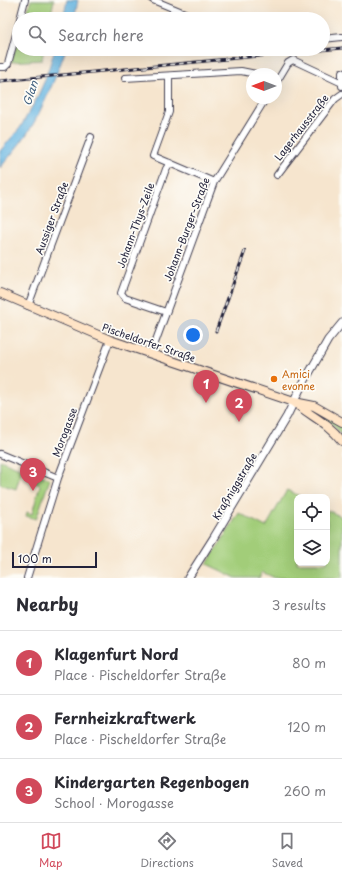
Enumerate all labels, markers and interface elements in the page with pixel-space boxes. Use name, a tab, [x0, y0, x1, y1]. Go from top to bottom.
search box	[12, 12, 330, 56]
icon: search	[26, 23, 48, 45]
text: Search here	[58, 23, 144, 46]
north arrow	[246, 68, 282, 104]
water label: Glan	[18, 77, 43, 108]
street label: Lagerhausstraße	[270, 91, 332, 163]
street label: Johann-Burger-Straße	[159, 175, 213, 283]
street label: Aussiger Straße	[31, 179, 71, 257]
street label: Johann-Thys-Zeile	[113, 180, 159, 270]
street label: Pischeldorfer Straße	[100, 319, 198, 365]
your location	[183, 325, 203, 345]
place label: Amici evonne	[282, 366, 316, 393]
pin: 1	[193, 370, 219, 403]
marker: Amici evonne	[269, 374, 279, 384]
pin: 2	[226, 389, 252, 422]
street label: Morogasse	[48, 405, 80, 459]
street label: Kraßniggstraße	[208, 450, 260, 522]
pin: 3	[20, 458, 46, 491]
map controls	[294, 494, 330, 566]
button: locate	[294, 494, 330, 530]
button: layers	[294, 530, 330, 566]
scale bar	[12, 550, 97, 569]
text: 100 m	[18, 550, 52, 567]
text: Nearby	[16, 591, 78, 617]
text: 3 results	[272, 595, 326, 614]
text: Klagenfurt Nord	[54, 642, 179, 665]
text: 1	[26, 653, 32, 672]
text: 80 m	[292, 653, 326, 672]
text: Place · Pischeldorfer Straße	[54, 665, 226, 684]
text: Fernheizkraftwerk	[54, 706, 196, 729]
text: 2	[24, 717, 34, 736]
text: 120 m	[287, 717, 326, 736]
text: Place · Pischeldorfer Straße	[54, 729, 226, 748]
text: Kindergarten Regenbogen	[54, 770, 249, 793]
text: 3	[25, 781, 33, 800]
text: 260 m	[284, 781, 326, 800]
text: School · Morogasse	[54, 793, 174, 812]
tab: Map	[39, 830, 62, 871]
tab: Directions	[140, 830, 194, 871]
tab: Saved	[272, 830, 303, 871]

